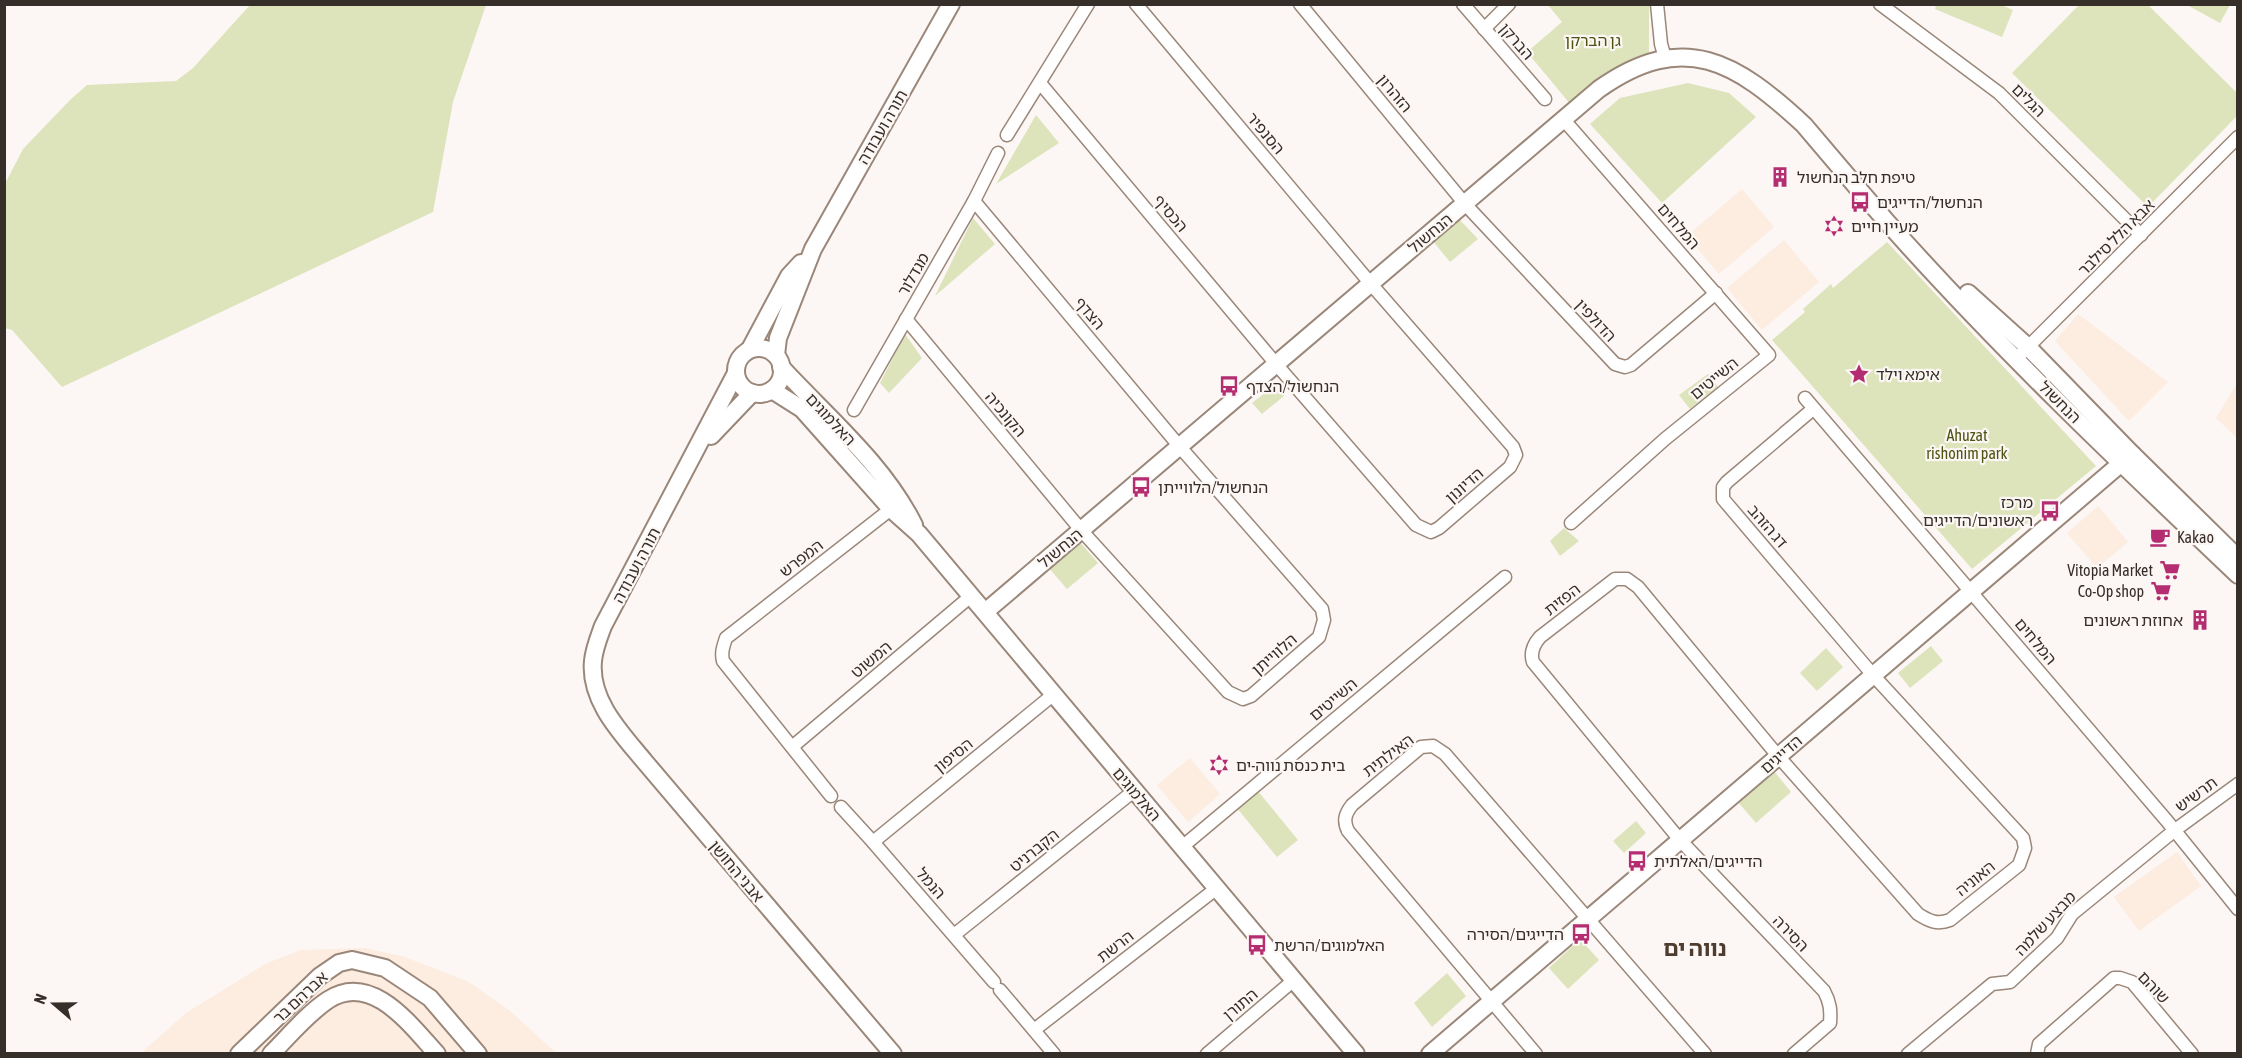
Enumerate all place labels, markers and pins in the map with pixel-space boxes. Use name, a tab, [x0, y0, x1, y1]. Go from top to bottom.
building icon: טיפת חלב הנחשול	[1768, 165, 1792, 189]
place label: טיפת חלב הנחשול	[1797, 168, 1915, 186]
bus stop icon: הנחשול/הדייגים	[1848, 190, 1872, 214]
place label: הנחשול/הדייגים	[1877, 193, 1983, 211]
synagogue icon: מעיין חיים	[1822, 214, 1846, 238]
place label: מעיין חיים	[1851, 217, 1918, 235]
place icon: אימא וילד	[1847, 362, 1871, 386]
place label: אימא וילד	[1876, 365, 1940, 383]
bus stop icon: הנחשול/הצדף	[1217, 374, 1241, 398]
place label: הנחשול/הצדף	[1246, 377, 1339, 395]
bus stop icon: הנחשול/הלווייתן	[1129, 475, 1153, 499]
place label: הנחשול/הלווייתן	[1158, 478, 1268, 496]
place label: מרכז ראשונים/הדייגים	[1923, 493, 2033, 529]
bus stop icon: מרכז ראשונים/הדייגים	[2038, 499, 2062, 523]
cafe icon: Kakao	[2148, 525, 2172, 549]
place label: Kakao	[2177, 528, 2214, 546]
supermarket icon: Vitopia Market	[2158, 558, 2182, 582]
place label: Vitopia Market	[2067, 561, 2153, 580]
supermarket icon: Co-Op shop	[2149, 579, 2173, 603]
place label: Co-Op shop	[2078, 582, 2144, 601]
building icon: אחוזת ראשונים	[2188, 608, 2212, 632]
place label: אחוזת ראשונים	[2083, 611, 2183, 629]
synagogue icon: בית כנסת נווה-ים	[1207, 753, 1231, 777]
place label: בית כנסת נווה-ים	[1236, 756, 1345, 774]
bus stop icon: הדייגים/האלתית	[1625, 849, 1649, 873]
place label: הדייגים/האלתית	[1654, 852, 1763, 870]
bus stop icon: הדייגים/הסירה	[1569, 922, 1593, 946]
place label: הדייגים/הסירה	[1467, 925, 1564, 943]
bus stop icon: האלמוגים/הרשת	[1245, 933, 1269, 957]
place label: האלמוגים/הרשת	[1274, 936, 1385, 954]

